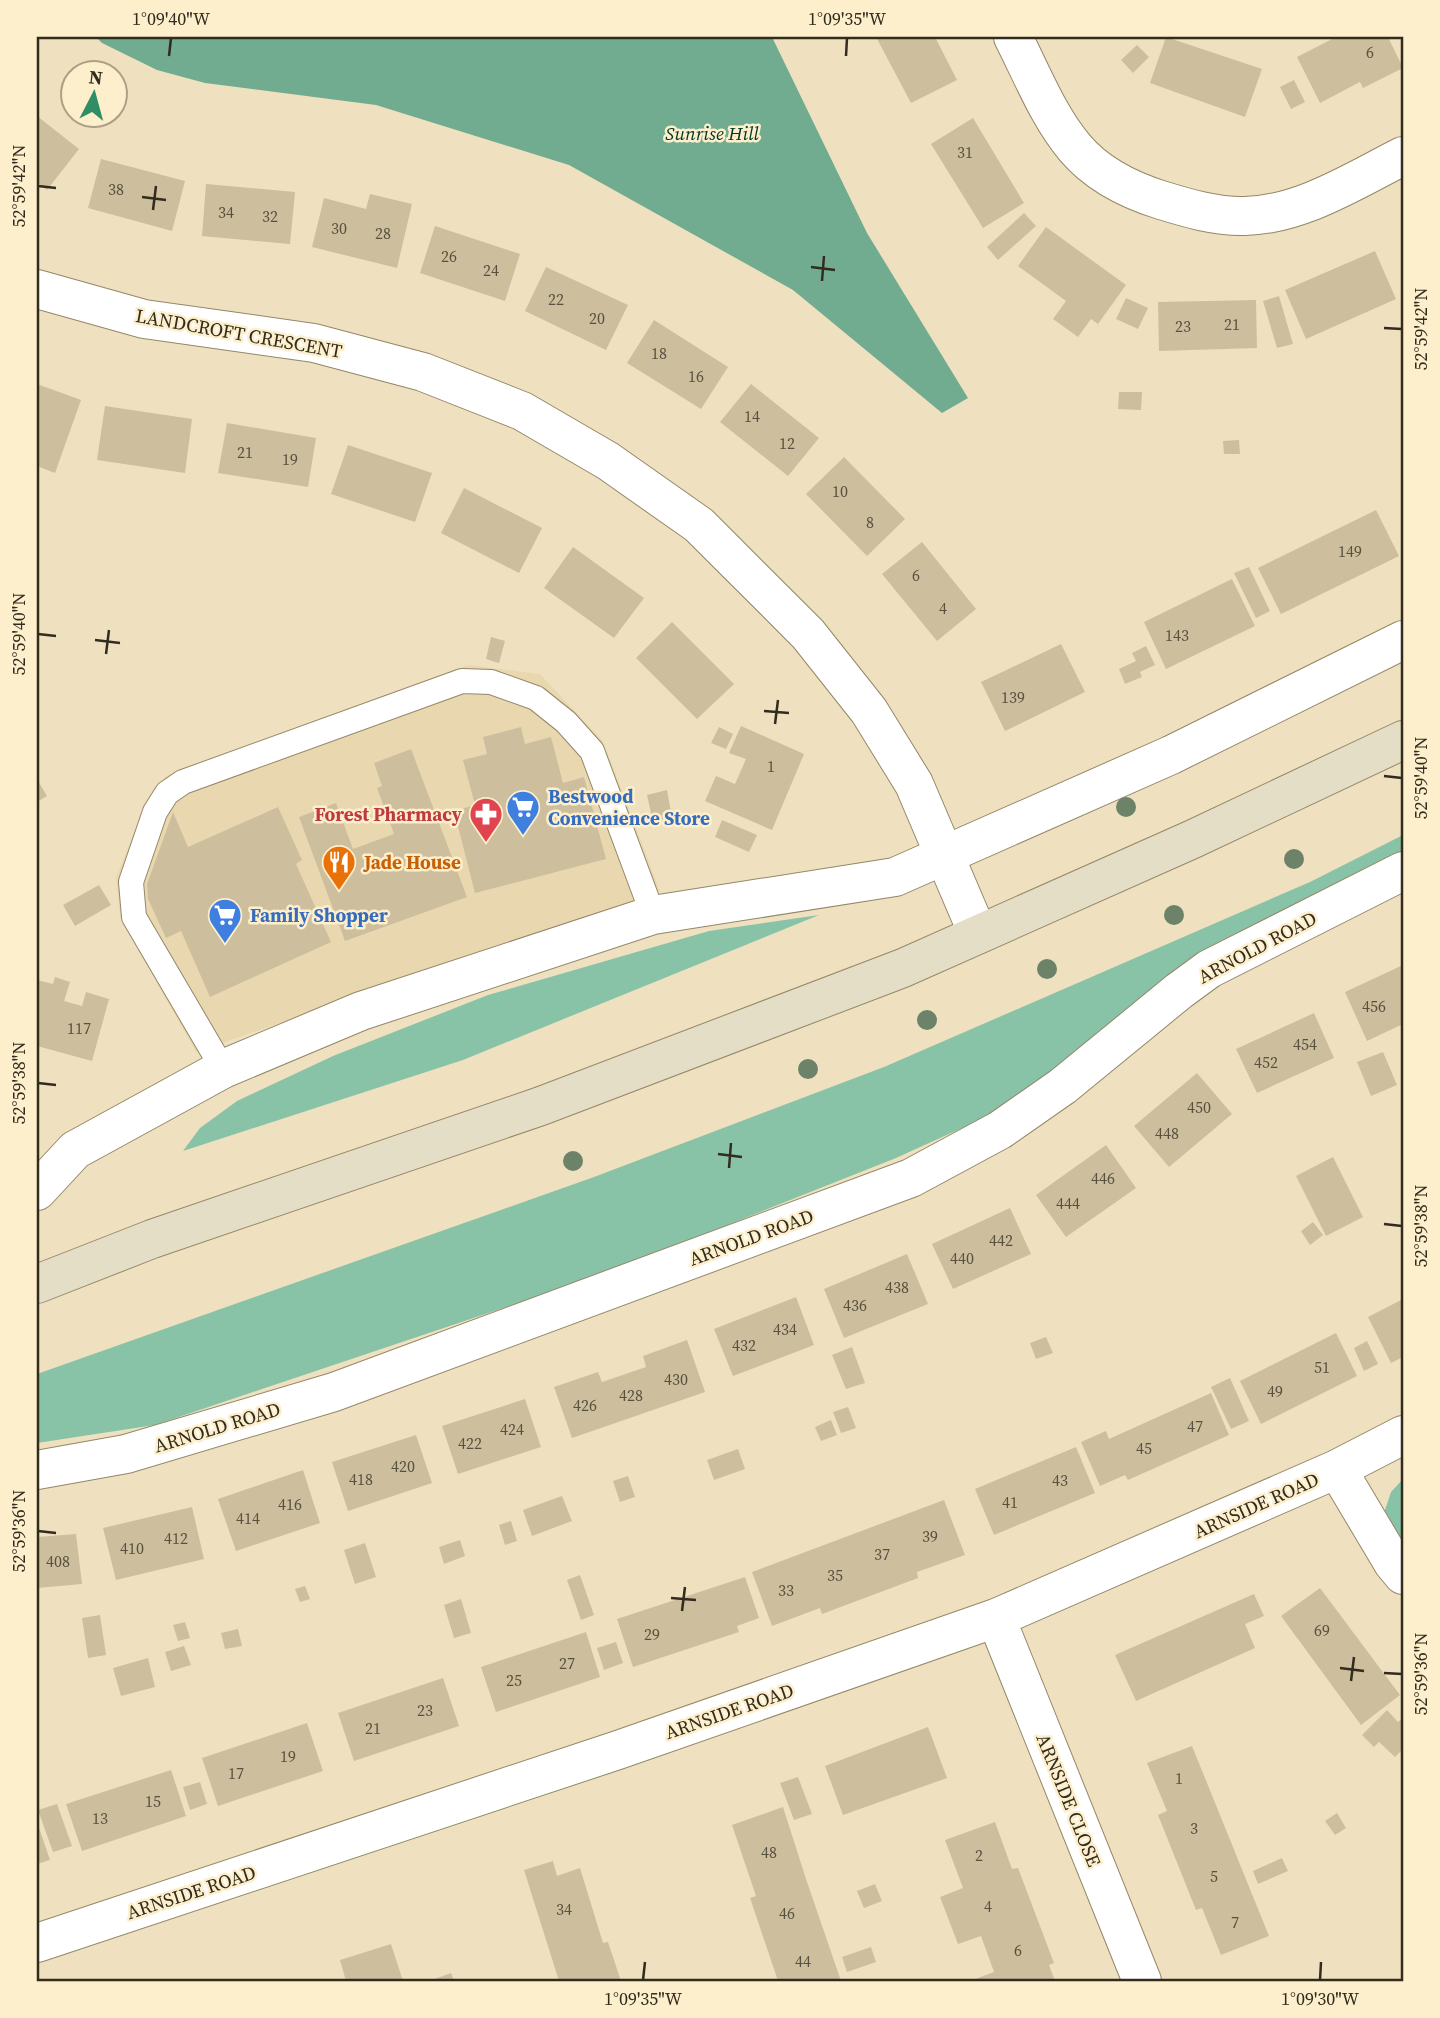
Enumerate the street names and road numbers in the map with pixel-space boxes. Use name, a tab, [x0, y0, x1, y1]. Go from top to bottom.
street label: LANDCROFT CRESCENT	[134, 302, 345, 364]
street label: ARNOLD ROAD	[1193, 905, 1321, 989]
street label: ARNOLD ROAD	[685, 1202, 817, 1272]
street label: ARNOLD ROAD	[151, 1395, 283, 1459]
street label: ARNSIDE ROAD	[1189, 1466, 1323, 1544]
street label: ARNSIDE ROAD	[661, 1677, 797, 1745]
street label: ARNSIDE CLOSE	[1030, 1730, 1108, 1870]
street label: ARNSIDE ROAD	[123, 1859, 259, 1925]

